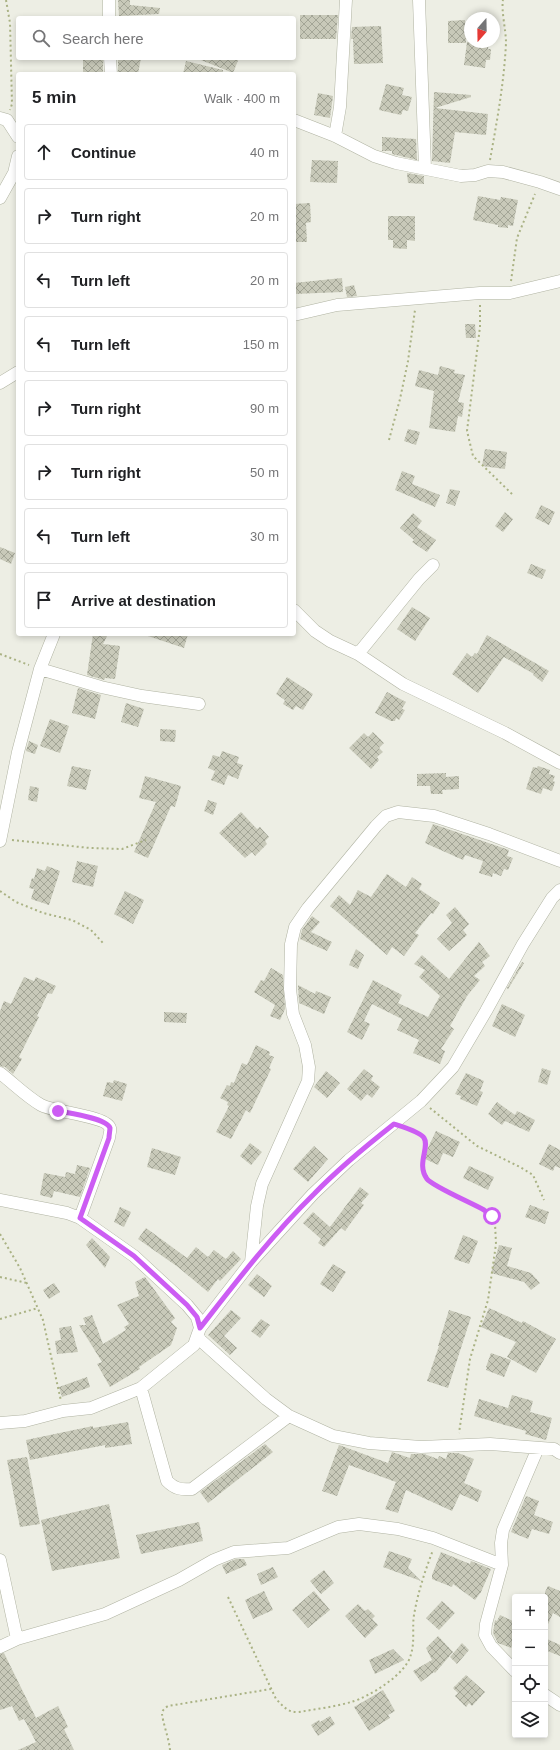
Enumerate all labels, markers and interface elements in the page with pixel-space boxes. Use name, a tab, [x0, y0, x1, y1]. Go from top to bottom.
north arrow	[464, 12, 500, 48]
search box	[16, 16, 296, 60]
icon: search	[30, 27, 52, 49]
text: Search here	[62, 30, 144, 47]
text: 5 min	[32, 88, 76, 107]
text: Walk · 400 m	[204, 91, 280, 106]
icon: ahead	[33, 141, 55, 163]
text: Continue	[71, 144, 136, 161]
text: 40 m	[250, 145, 279, 160]
icon: right	[33, 205, 55, 227]
text: Turn right	[71, 208, 141, 225]
text: 20 m	[250, 209, 279, 224]
icon: left	[33, 269, 55, 291]
text: Turn left	[71, 272, 130, 289]
text: 20 m	[250, 273, 279, 288]
icon: left	[33, 333, 55, 355]
text: Turn left	[71, 336, 130, 353]
text: 150 m	[243, 337, 279, 352]
icon: right	[33, 397, 55, 419]
text: Turn right	[71, 400, 141, 417]
text: 90 m	[250, 401, 279, 416]
icon: right	[33, 461, 55, 483]
text: Turn right	[71, 464, 141, 481]
text: 50 m	[250, 465, 279, 480]
icon: left	[33, 525, 55, 547]
text: Turn left	[71, 528, 130, 545]
text: 30 m	[250, 529, 279, 544]
icon: arrive	[33, 589, 55, 611]
text: Arrive at destination	[71, 592, 216, 609]
route end	[49, 1102, 67, 1120]
route start	[483, 1207, 501, 1225]
map controls	[512, 1594, 548, 1738]
button: +	[512, 1594, 548, 1630]
button: −	[512, 1630, 548, 1666]
button: locate	[512, 1666, 548, 1702]
button: layers	[512, 1702, 548, 1738]

